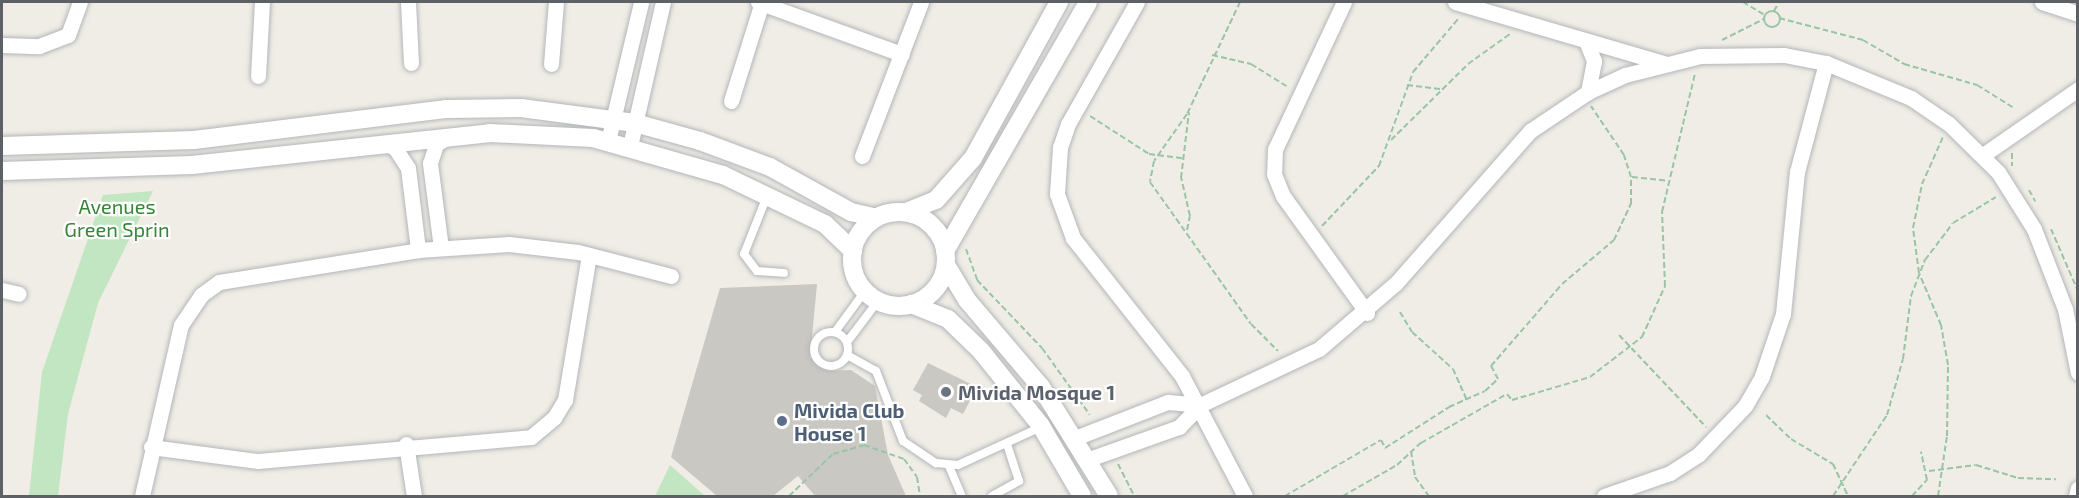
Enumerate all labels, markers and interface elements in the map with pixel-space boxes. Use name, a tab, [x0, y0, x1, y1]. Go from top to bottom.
park label: Avenues Green Sprin	[64, 195, 170, 242]
place label: Mivida Mosque 1	[958, 380, 1115, 404]
marker: Mivida Mosque 1	[939, 385, 953, 399]
place label: Mivida Club House 1	[794, 398, 904, 445]
marker: Mivida Club House 1	[775, 414, 789, 428]

